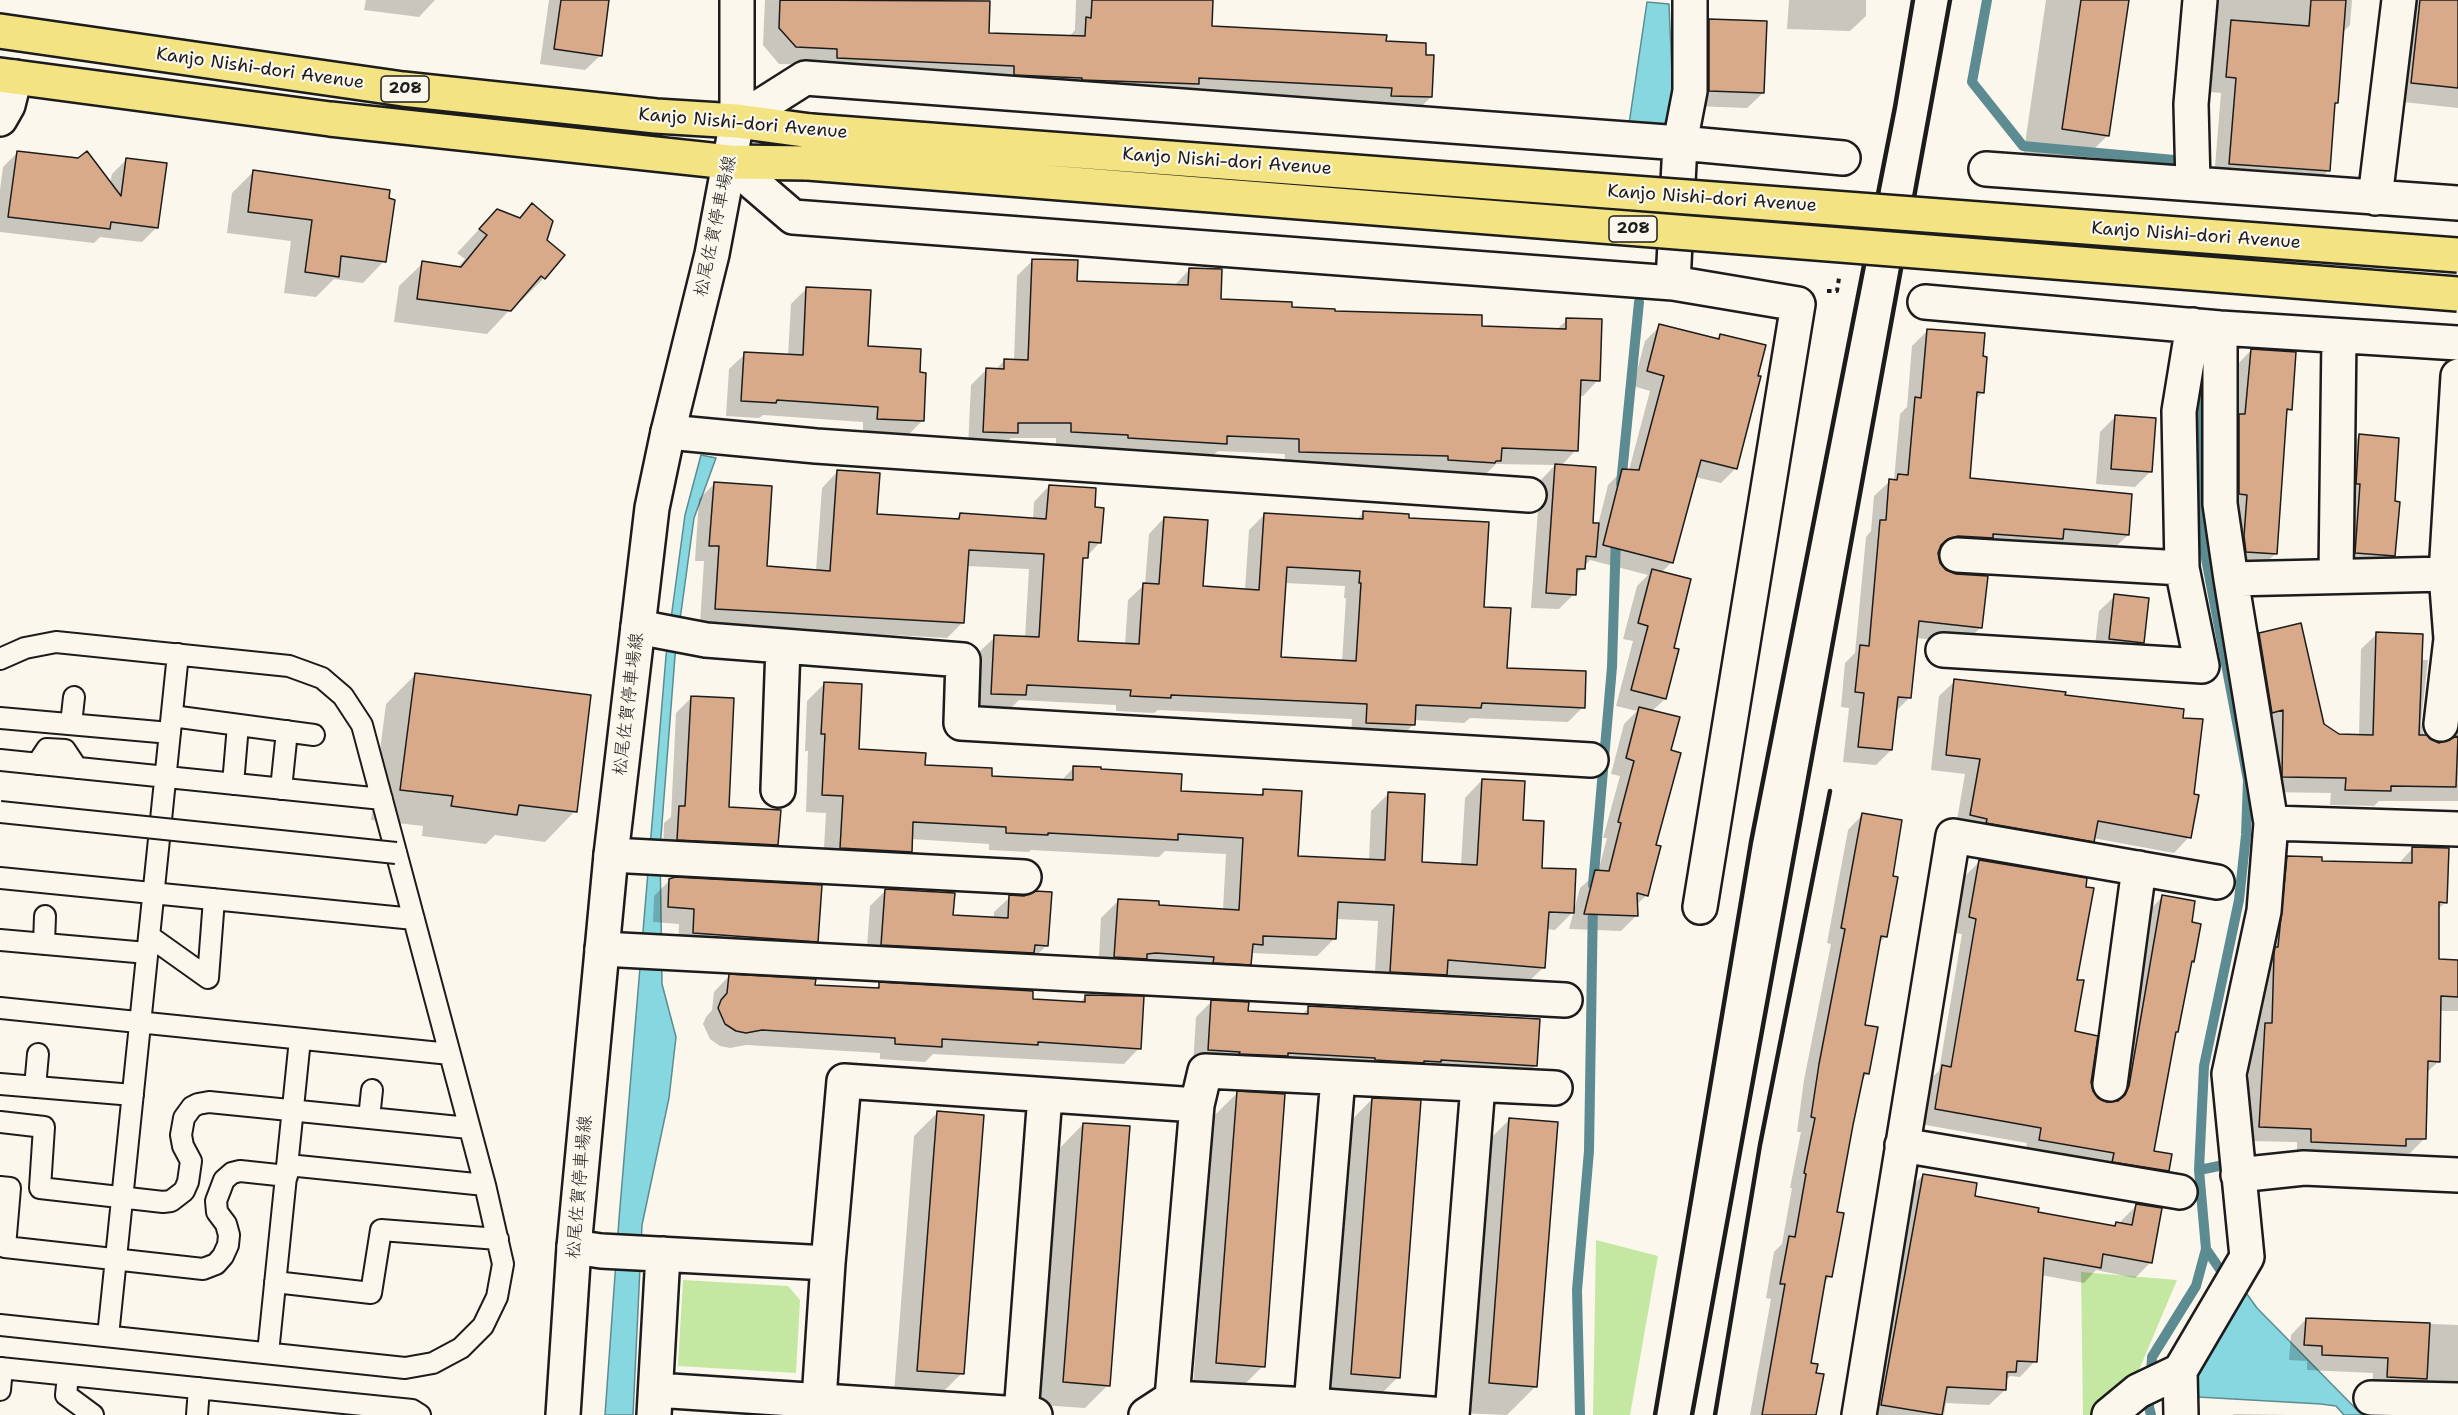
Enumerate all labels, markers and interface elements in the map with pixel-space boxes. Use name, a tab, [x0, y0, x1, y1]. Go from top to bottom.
street label: Kanjo Nishi-dori Avenue	[155, 44, 365, 94]
road number: 208	[381, 76, 429, 102]
street label: Kanjo Nishi-dori Avenue	[638, 104, 848, 144]
street label: Kanjo Nishi-dori Avenue	[1122, 144, 1332, 180]
street label: 松尾佐賀停車場線	[690, 153, 742, 299]
street label: Kanjo Nishi-dori Avenue	[1607, 181, 1817, 217]
road number: 208	[1609, 216, 1657, 242]
street label: Kanjo Nishi-dori Avenue	[2091, 218, 2301, 254]
street label: 松尾佐賀停車場線	[610, 631, 648, 777]
street label: 松尾佐賀停車場線	[563, 1114, 597, 1260]

